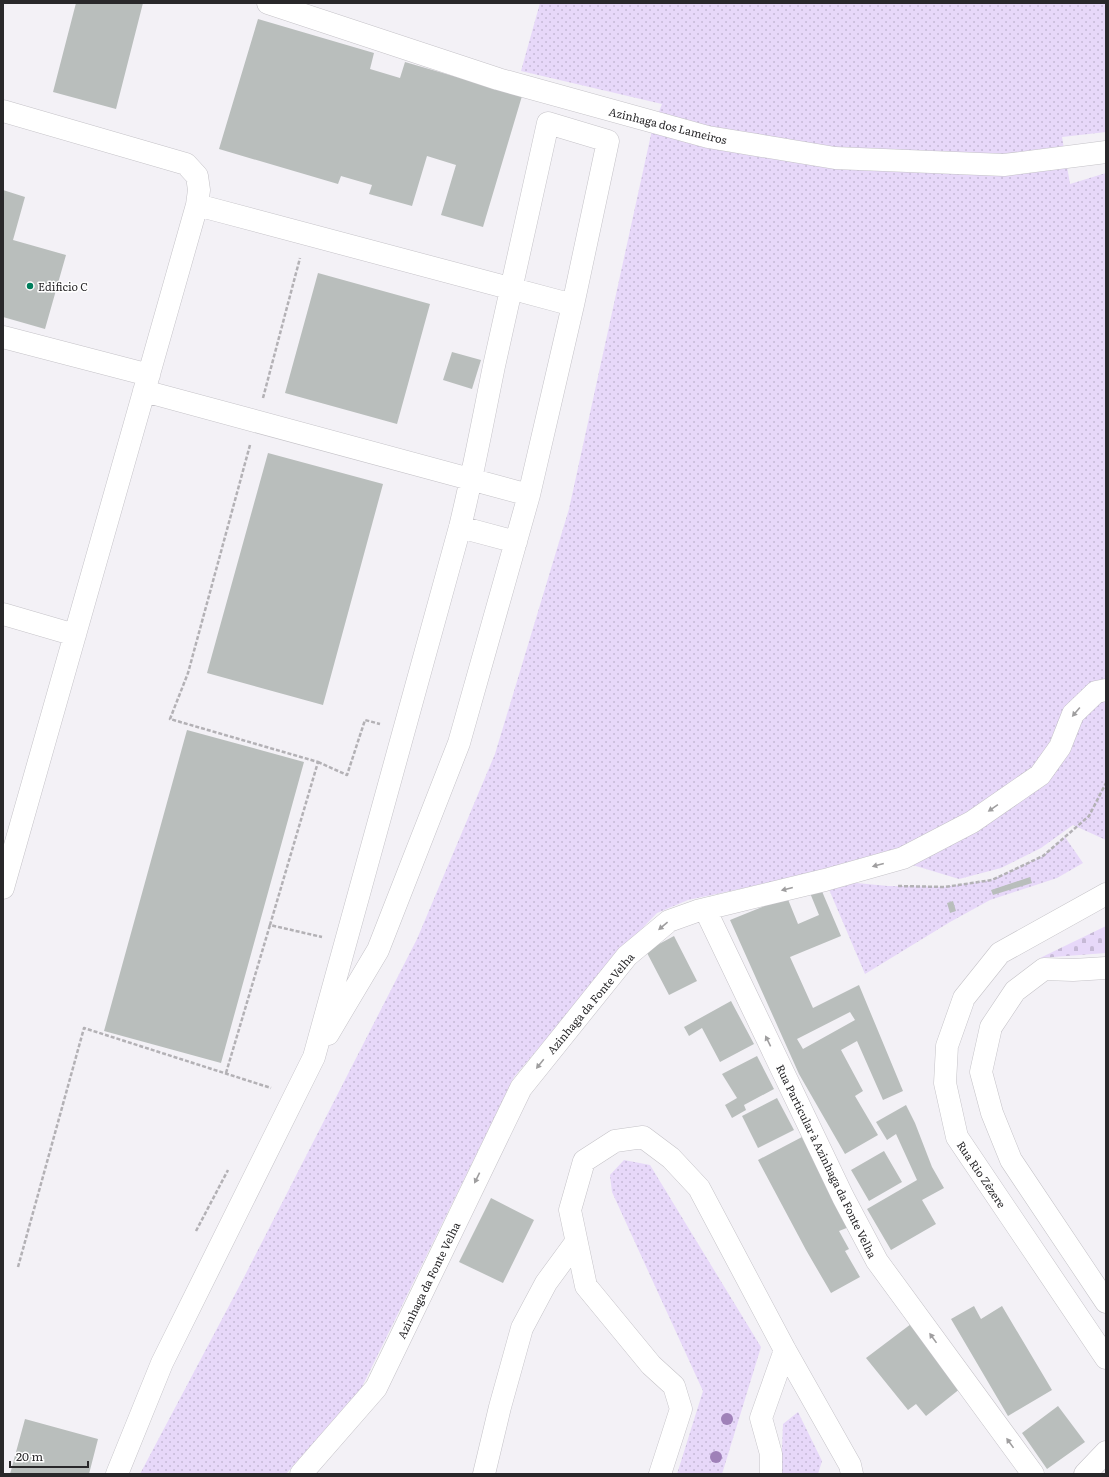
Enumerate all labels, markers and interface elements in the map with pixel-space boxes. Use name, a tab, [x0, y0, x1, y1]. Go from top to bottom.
street label: Azinhaga dos Lameiros	[607, 103, 729, 147]
place label: Edificio C	[38, 278, 88, 294]
marker: Edificio C	[25, 281, 35, 291]
one-way arrow	[1071, 707, 1080, 718]
one-way arrow	[987, 804, 999, 811]
one-way arrow	[871, 862, 883, 868]
one-way arrow	[781, 886, 793, 892]
one-way arrow	[658, 921, 668, 930]
street label: Azinhaga da Fonte Velha	[543, 949, 637, 1057]
one-way arrow	[765, 1036, 772, 1047]
one-way arrow	[535, 1059, 544, 1070]
street label: Rua Particular à Azinhaga da Fonte Velha	[773, 1061, 881, 1261]
street label: Rua Rio Zêzere	[954, 1137, 1010, 1211]
one-way arrow	[474, 1172, 480, 1183]
street label: Azinhaga da Fonte Velha	[393, 1219, 463, 1341]
one-way arrow	[929, 1332, 937, 1343]
one-way arrow	[1006, 1437, 1014, 1448]
scale bar	[10, 1443, 88, 1469]
text: 20 m	[16, 1447, 43, 1465]

